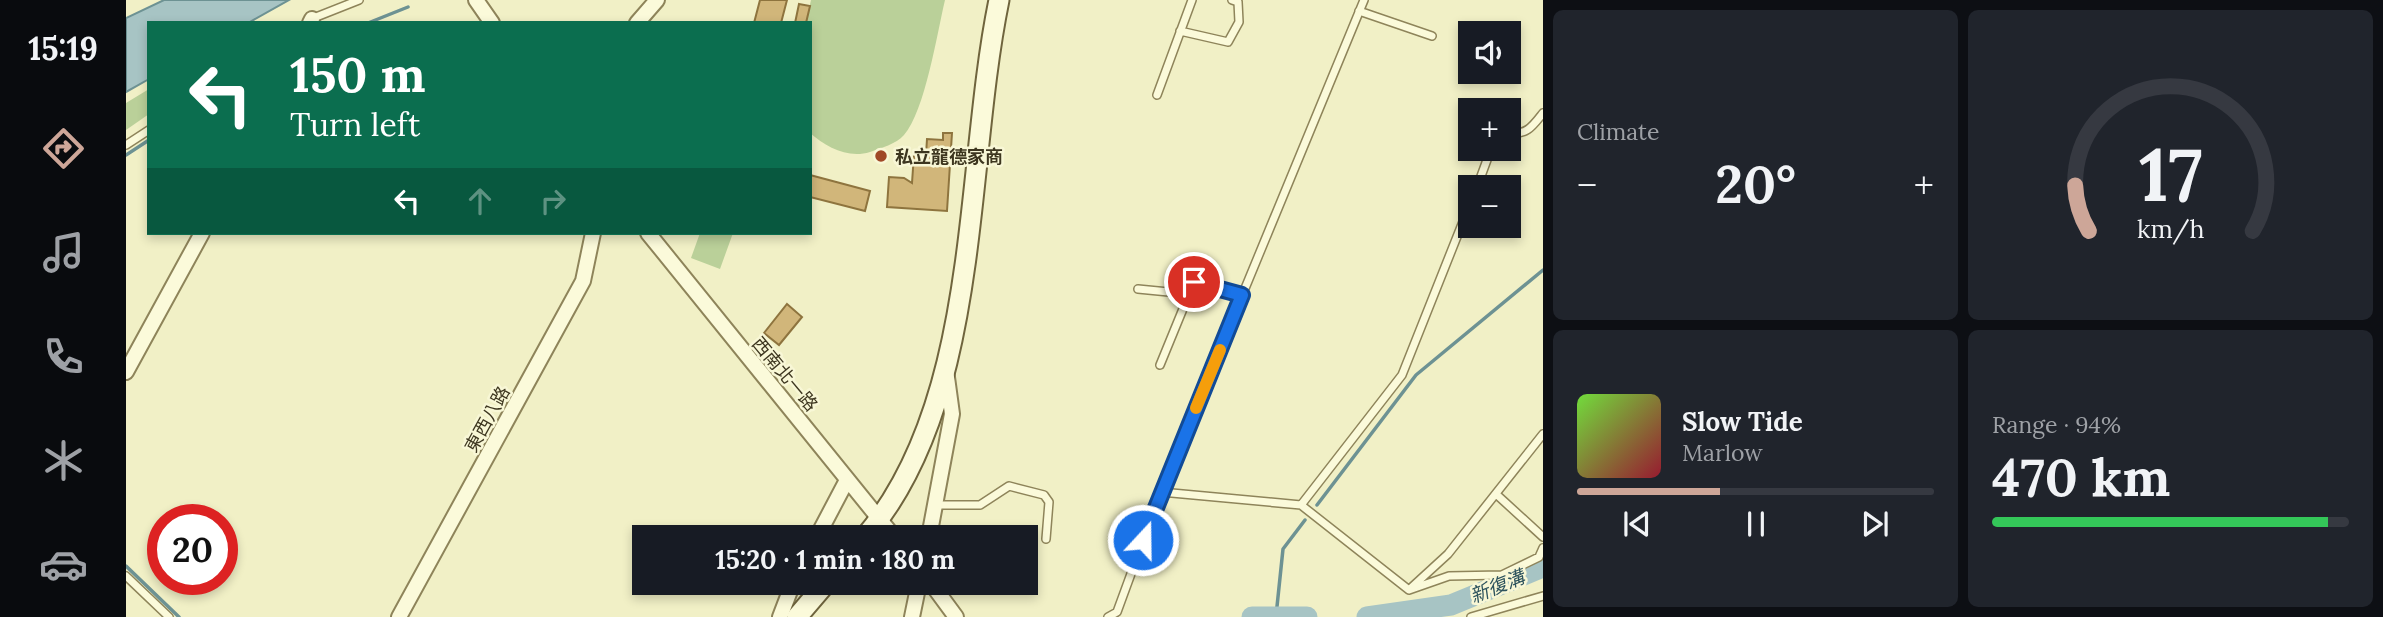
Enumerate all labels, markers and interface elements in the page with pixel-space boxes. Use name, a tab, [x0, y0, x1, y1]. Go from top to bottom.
map controls	[1458, 21, 1521, 238]
button: sound	[1458, 21, 1521, 84]
text: 15:19	[28, 28, 98, 69]
text: 150 m	[290, 43, 426, 105]
icon: left	[175, 49, 266, 140]
button: +	[1458, 98, 1521, 161]
text: Turn left	[290, 104, 420, 145]
text: Climate	[1577, 117, 1659, 146]
icon: directions	[39, 124, 88, 173]
text: 17	[2139, 128, 2202, 221]
place label: 私立龍德家商	[895, 145, 1003, 168]
marker: 私立龍德家商	[873, 148, 889, 164]
text: 20°	[1715, 151, 1796, 217]
text: −	[1577, 161, 1597, 209]
text: +	[1914, 161, 1934, 209]
button: −	[1458, 175, 1521, 238]
icon: left	[388, 182, 426, 220]
icon: ahead	[461, 182, 499, 220]
icon: right	[534, 182, 572, 220]
text: km/h	[2137, 213, 2204, 245]
icon: music	[39, 228, 88, 277]
pin	[1164, 252, 1224, 312]
icon: arrive	[1175, 263, 1213, 301]
icon: phone	[39, 332, 88, 381]
street label: 西南北一路	[747, 332, 823, 416]
street label: 東西八路	[459, 382, 515, 456]
text: Slow Tide	[1682, 405, 1803, 438]
text: Range · 94%	[1992, 410, 2121, 439]
icon: climate	[39, 436, 88, 485]
text: Marlow	[1682, 438, 1763, 467]
text: 470 km	[1992, 444, 2170, 510]
position arrow	[1106, 503, 1180, 577]
speed limit sign: 20	[147, 504, 238, 595]
icon: previous	[1618, 505, 1656, 543]
icon: pause	[1737, 505, 1775, 543]
icon: next	[1856, 505, 1894, 543]
icon: car	[39, 540, 88, 589]
text: 15:20 · 1 min · 180 m	[715, 543, 955, 576]
water label: 新復溝	[1466, 563, 1531, 608]

